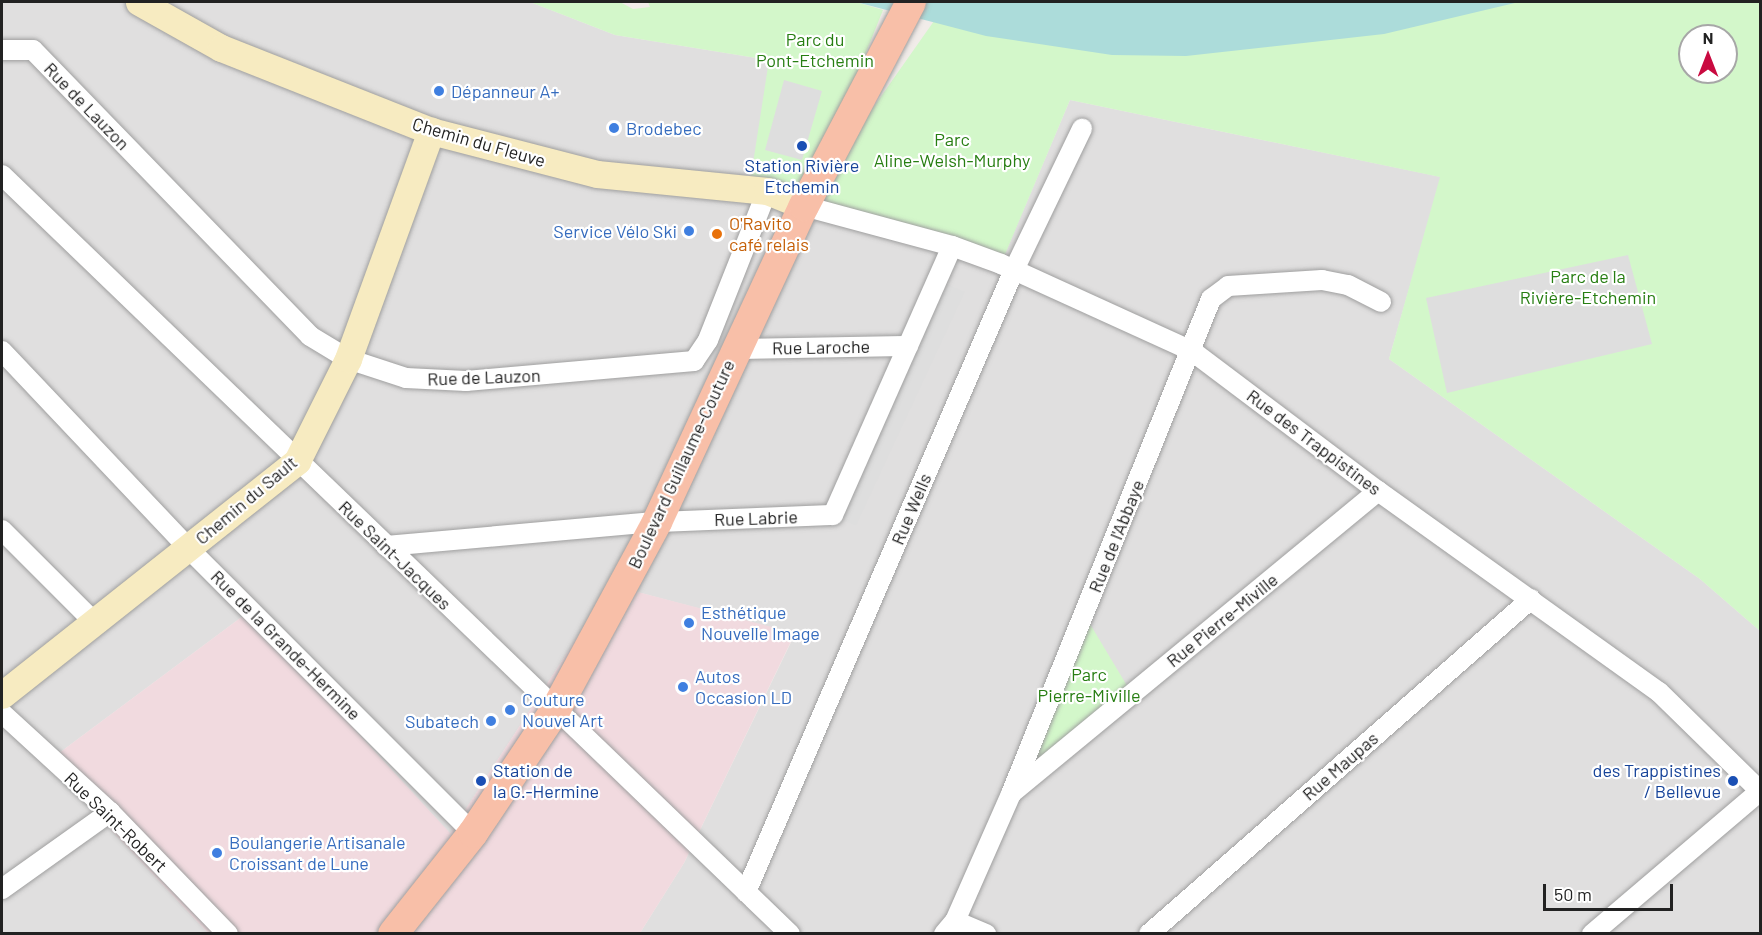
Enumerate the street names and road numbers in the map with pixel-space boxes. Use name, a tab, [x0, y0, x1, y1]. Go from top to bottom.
street label: Rue de Lauzon	[40, 58, 134, 154]
street label: Chemin du Fleuve	[410, 113, 548, 171]
street label: Rue Laroche	[772, 335, 870, 359]
street label: Boulevard Guillaume-Couture	[623, 356, 739, 572]
street label: Rue de Lauzon	[427, 364, 541, 390]
street label: Rue des Trappistines	[1243, 385, 1385, 499]
street label: Chemin du Sault	[191, 451, 301, 549]
street label: Rue Wells	[886, 470, 936, 548]
street label: Rue de l'Abbaye	[1084, 477, 1148, 595]
street label: Rue Saint-Jacques	[334, 496, 456, 614]
street label: Rue Labrie	[714, 506, 798, 530]
street label: Rue de la Grande-Hermine	[207, 566, 365, 724]
street label: Rue Pierre-Miville	[1162, 569, 1282, 671]
street label: Rue Maupas	[1298, 727, 1382, 805]
street label: Rue Saint-Robert	[60, 767, 172, 877]

